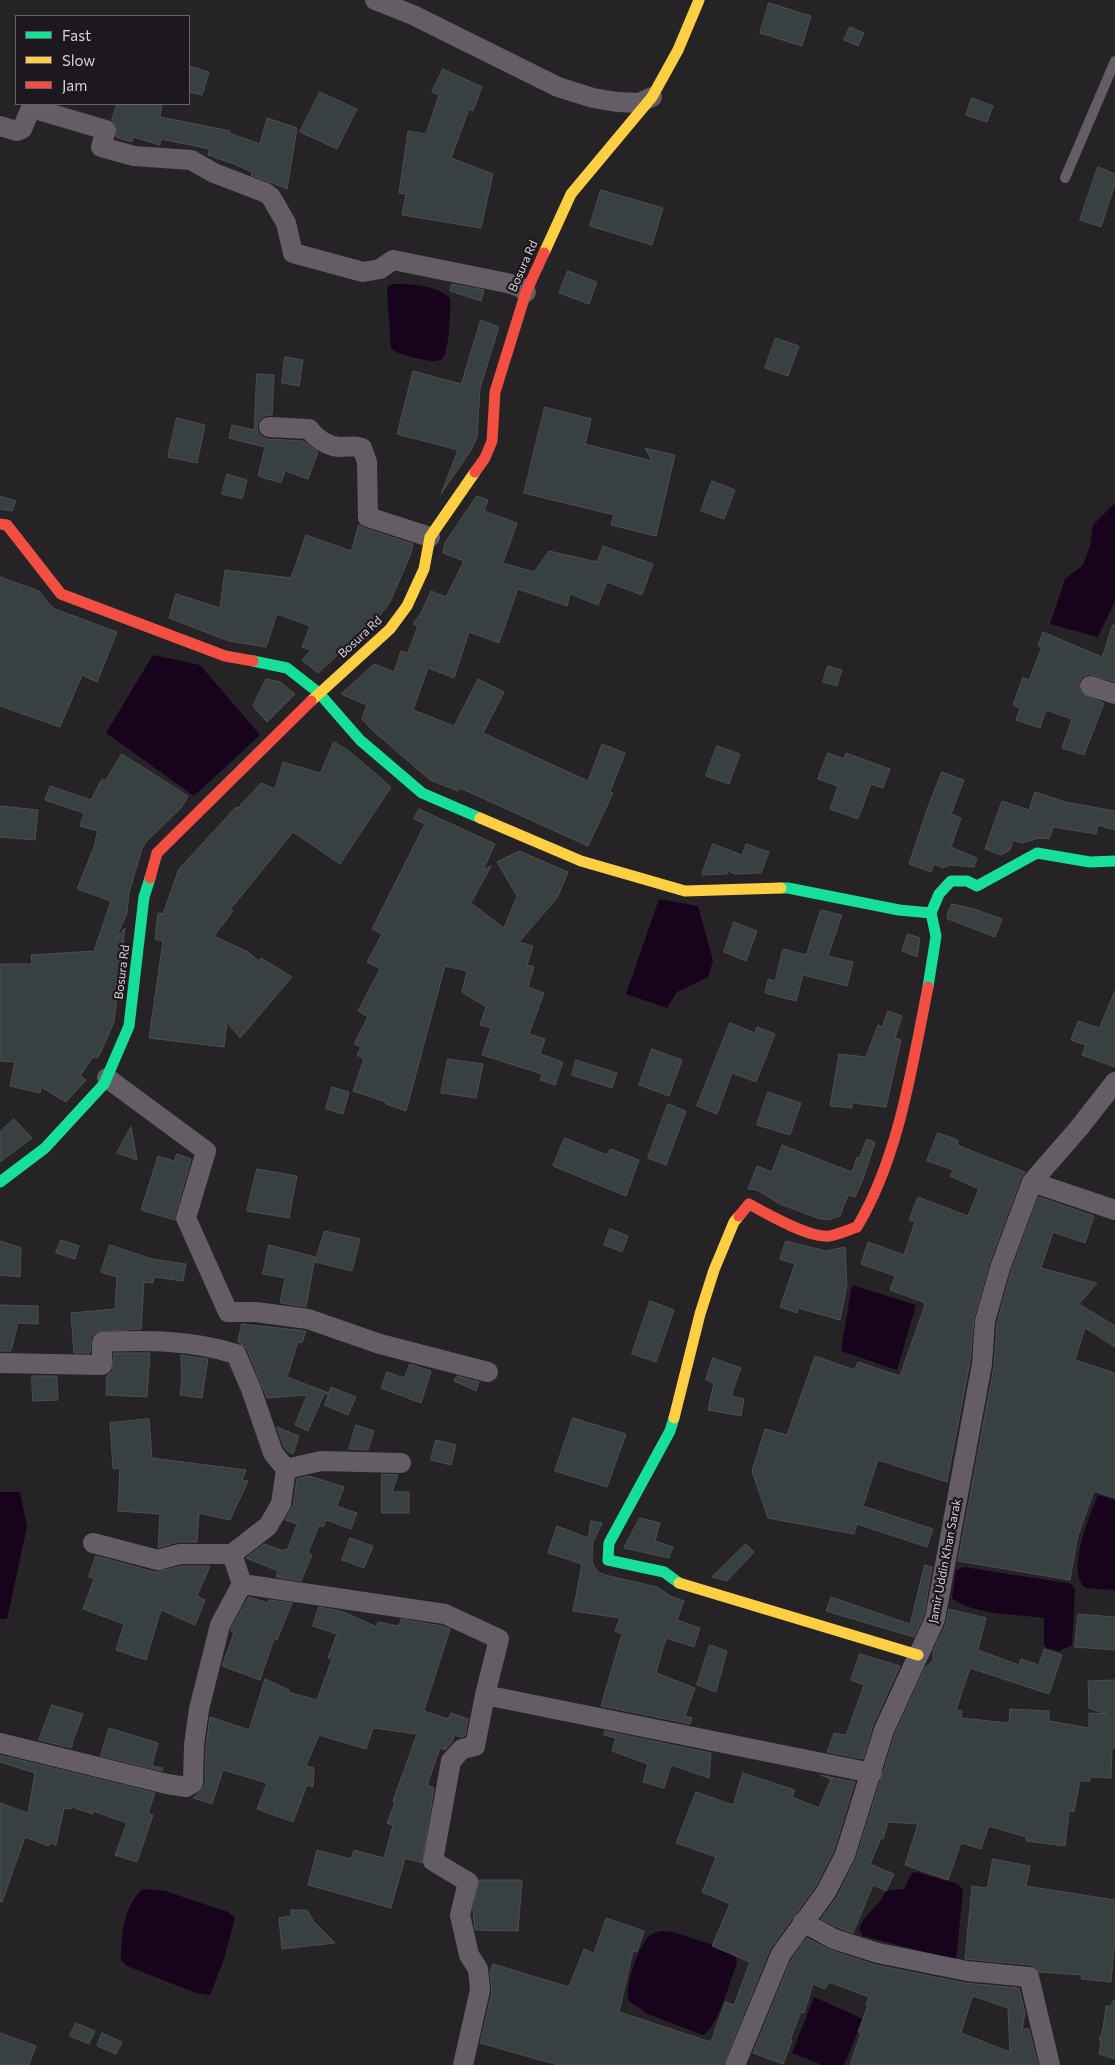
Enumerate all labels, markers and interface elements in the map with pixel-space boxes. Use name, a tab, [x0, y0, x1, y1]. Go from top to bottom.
legend	[15, 15, 190, 105]
text: Fast	[62, 26, 91, 44]
text: Slow	[62, 51, 95, 69]
text: Jam	[62, 76, 87, 94]
street label: Bosura Rd	[505, 238, 541, 294]
street label: Bosura Rd	[335, 613, 385, 661]
street label: Bosura Rd	[112, 944, 132, 1000]
street label: Jamir Uddin Khan Sarak	[926, 1498, 964, 1624]

